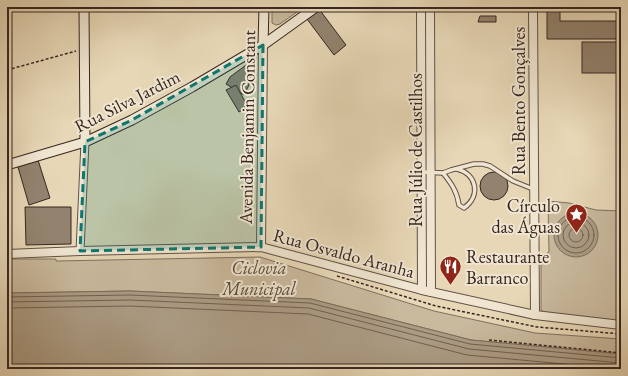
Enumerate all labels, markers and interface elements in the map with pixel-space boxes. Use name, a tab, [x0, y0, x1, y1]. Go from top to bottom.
street label: Rua Bento Gonçalves	[507, 26, 530, 175]
street label: Avenida Benjamin Constant	[234, 29, 260, 225]
street label: Rua Silva Jardim	[70, 65, 184, 137]
street label: Rua Júlio de Castilhos	[404, 73, 427, 227]
place label: Círculo das Águas	[492, 194, 560, 238]
place icon: Círculo das Águas	[563, 202, 589, 235]
street label: Rua Osvaldo Aranha	[271, 223, 418, 283]
place label: Restaurante Barranco	[466, 245, 549, 289]
restaurant icon: Restaurante Barranco	[438, 253, 464, 286]
park label: Ciclovia Municipal	[221, 256, 297, 301]

